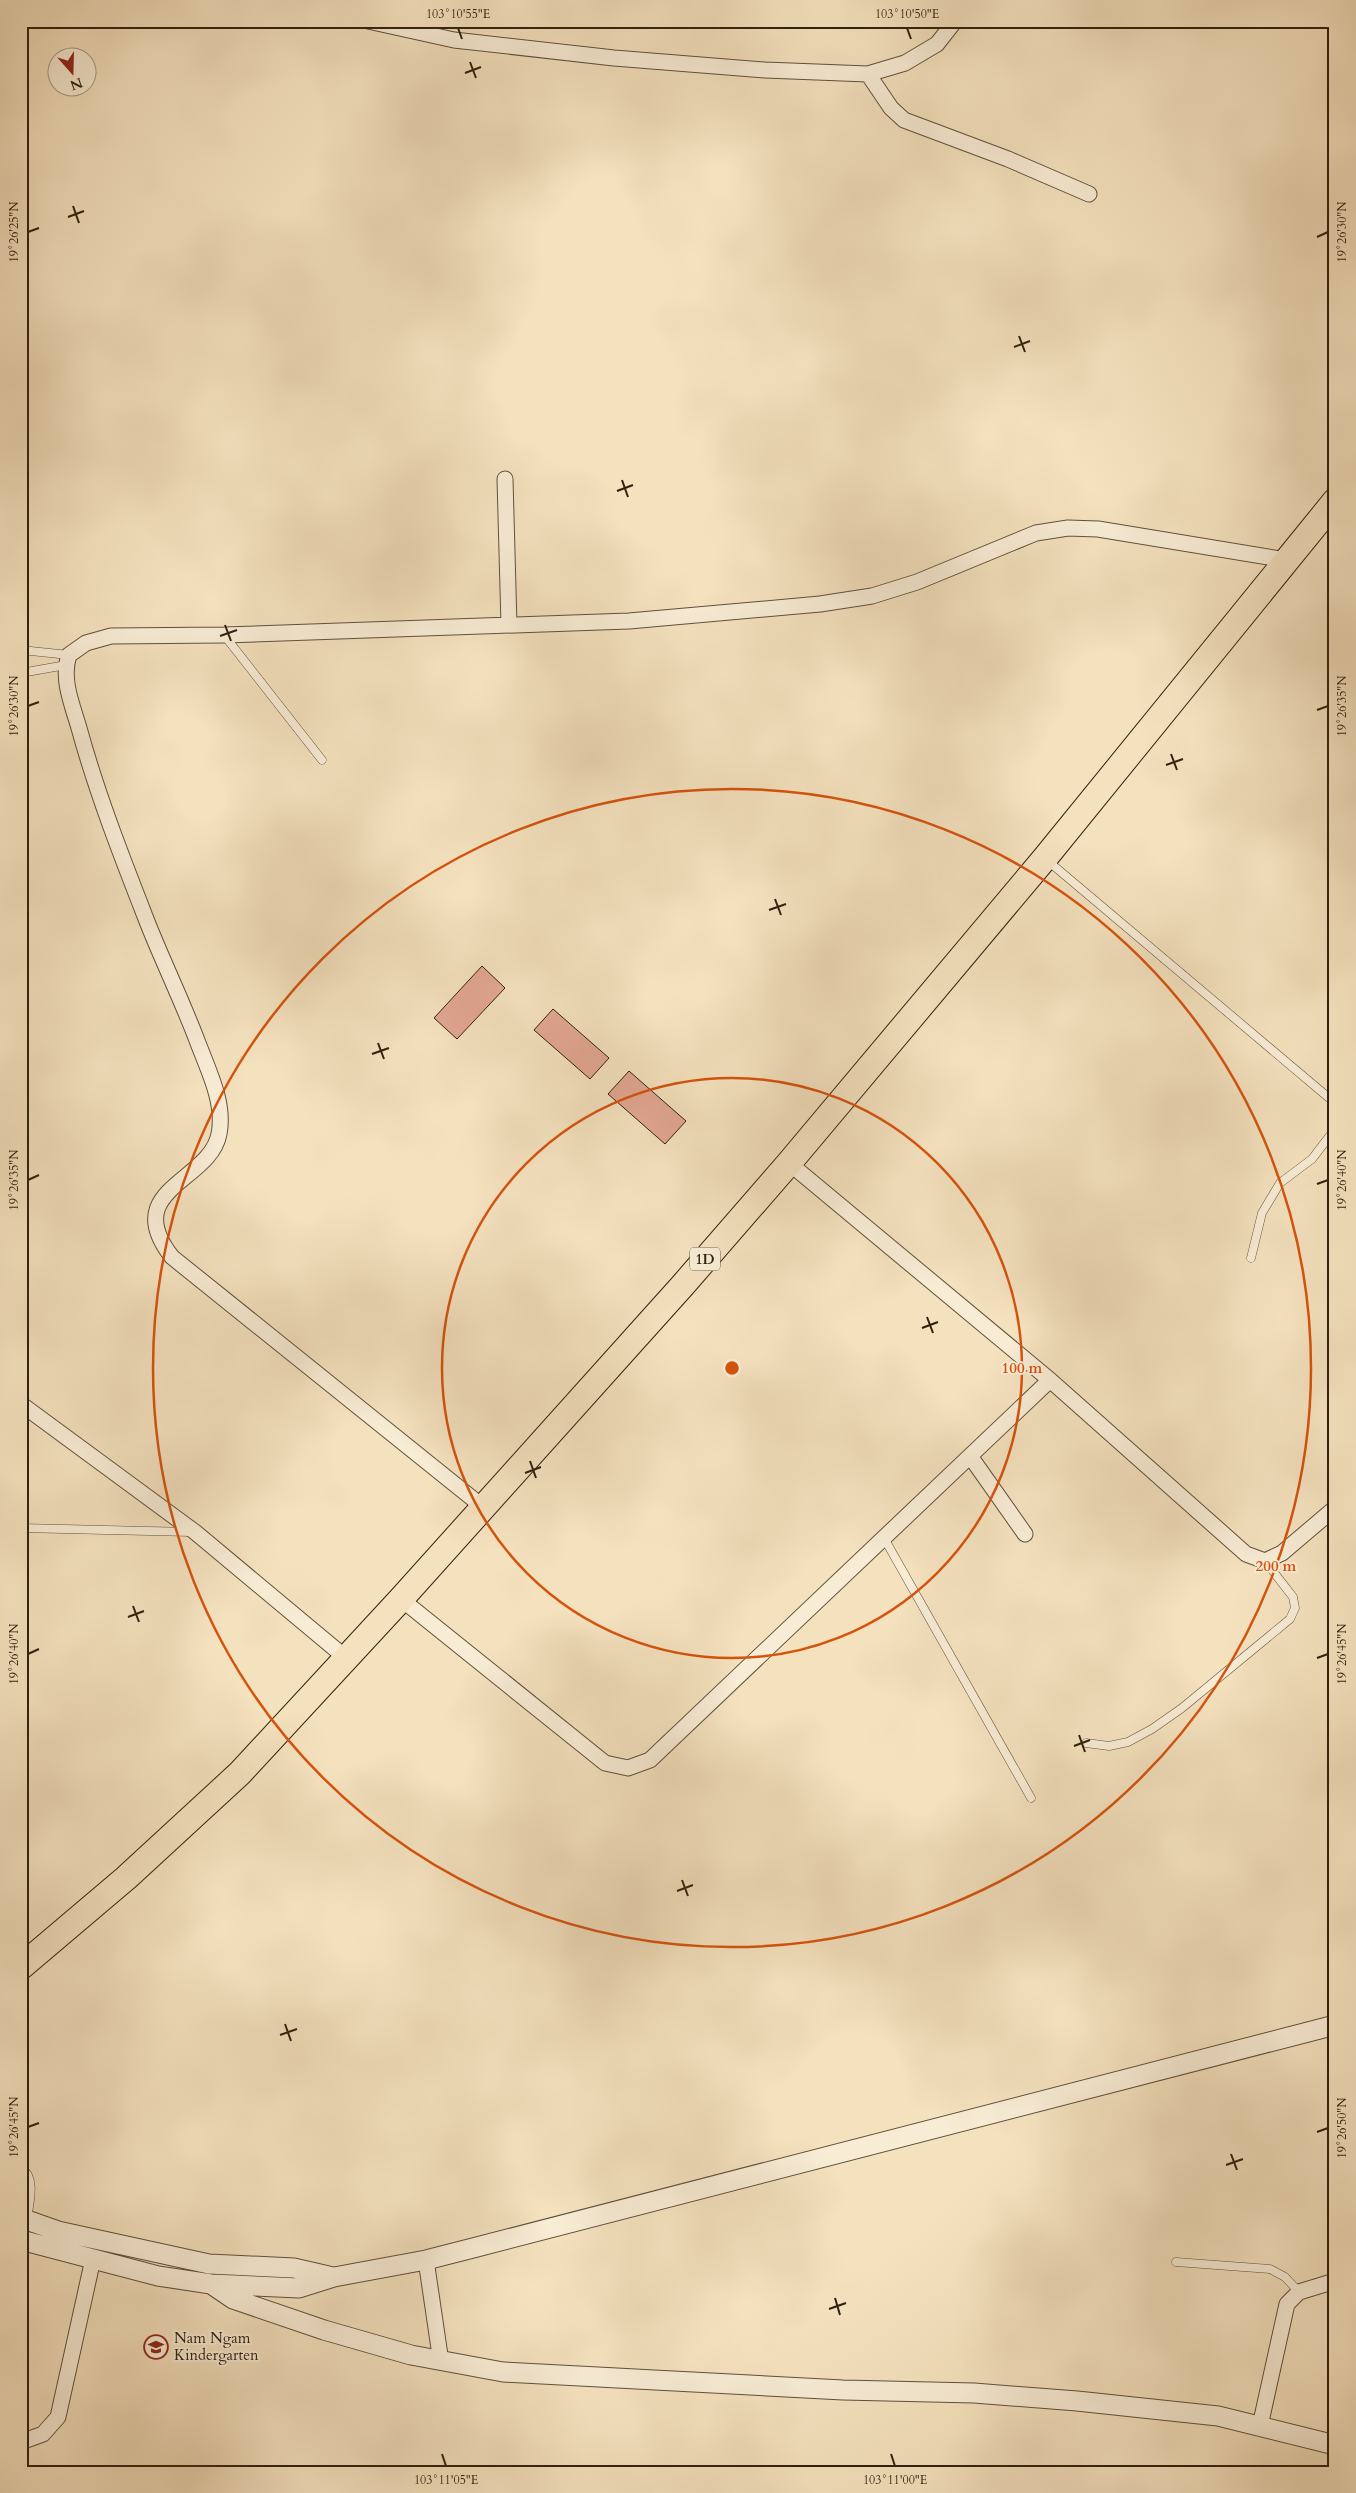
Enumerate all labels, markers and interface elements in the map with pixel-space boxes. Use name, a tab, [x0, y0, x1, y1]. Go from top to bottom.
text: 103°10'55"E	[426, 6, 490, 22]
text: 103°10'50"E	[875, 6, 939, 22]
north arrow	[48, 48, 98, 98]
text: N	[67, 73, 85, 95]
text: 19°26'25"N	[6, 201, 22, 262]
text: 19°26'30"N	[1334, 201, 1350, 262]
text: 19°26'30"N	[6, 675, 22, 736]
text: 19°26'35"N	[1334, 675, 1350, 736]
text: 19°26'35"N	[6, 1149, 22, 1210]
text: 19°26'40"N	[1334, 1149, 1350, 1210]
road number: 1D	[690, 1248, 720, 1270]
text: 100 m	[1002, 1358, 1043, 1378]
centre of rings	[723, 1359, 741, 1377]
text: 200 m	[1256, 1556, 1297, 1576]
text: 19°26'40"N	[6, 1623, 22, 1684]
text: 19°26'45"N	[1334, 1623, 1350, 1684]
text: 19°26'45"N	[6, 2096, 22, 2157]
text: 19°26'50"N	[1334, 2097, 1350, 2158]
place label: Nam Ngam Kindergarten	[174, 2328, 259, 2365]
school or university icon: Nam Ngam Kindergarten	[143, 2334, 169, 2360]
text: 103°11'05"E	[414, 2472, 478, 2488]
text: 103°11'00"E	[863, 2472, 927, 2488]

